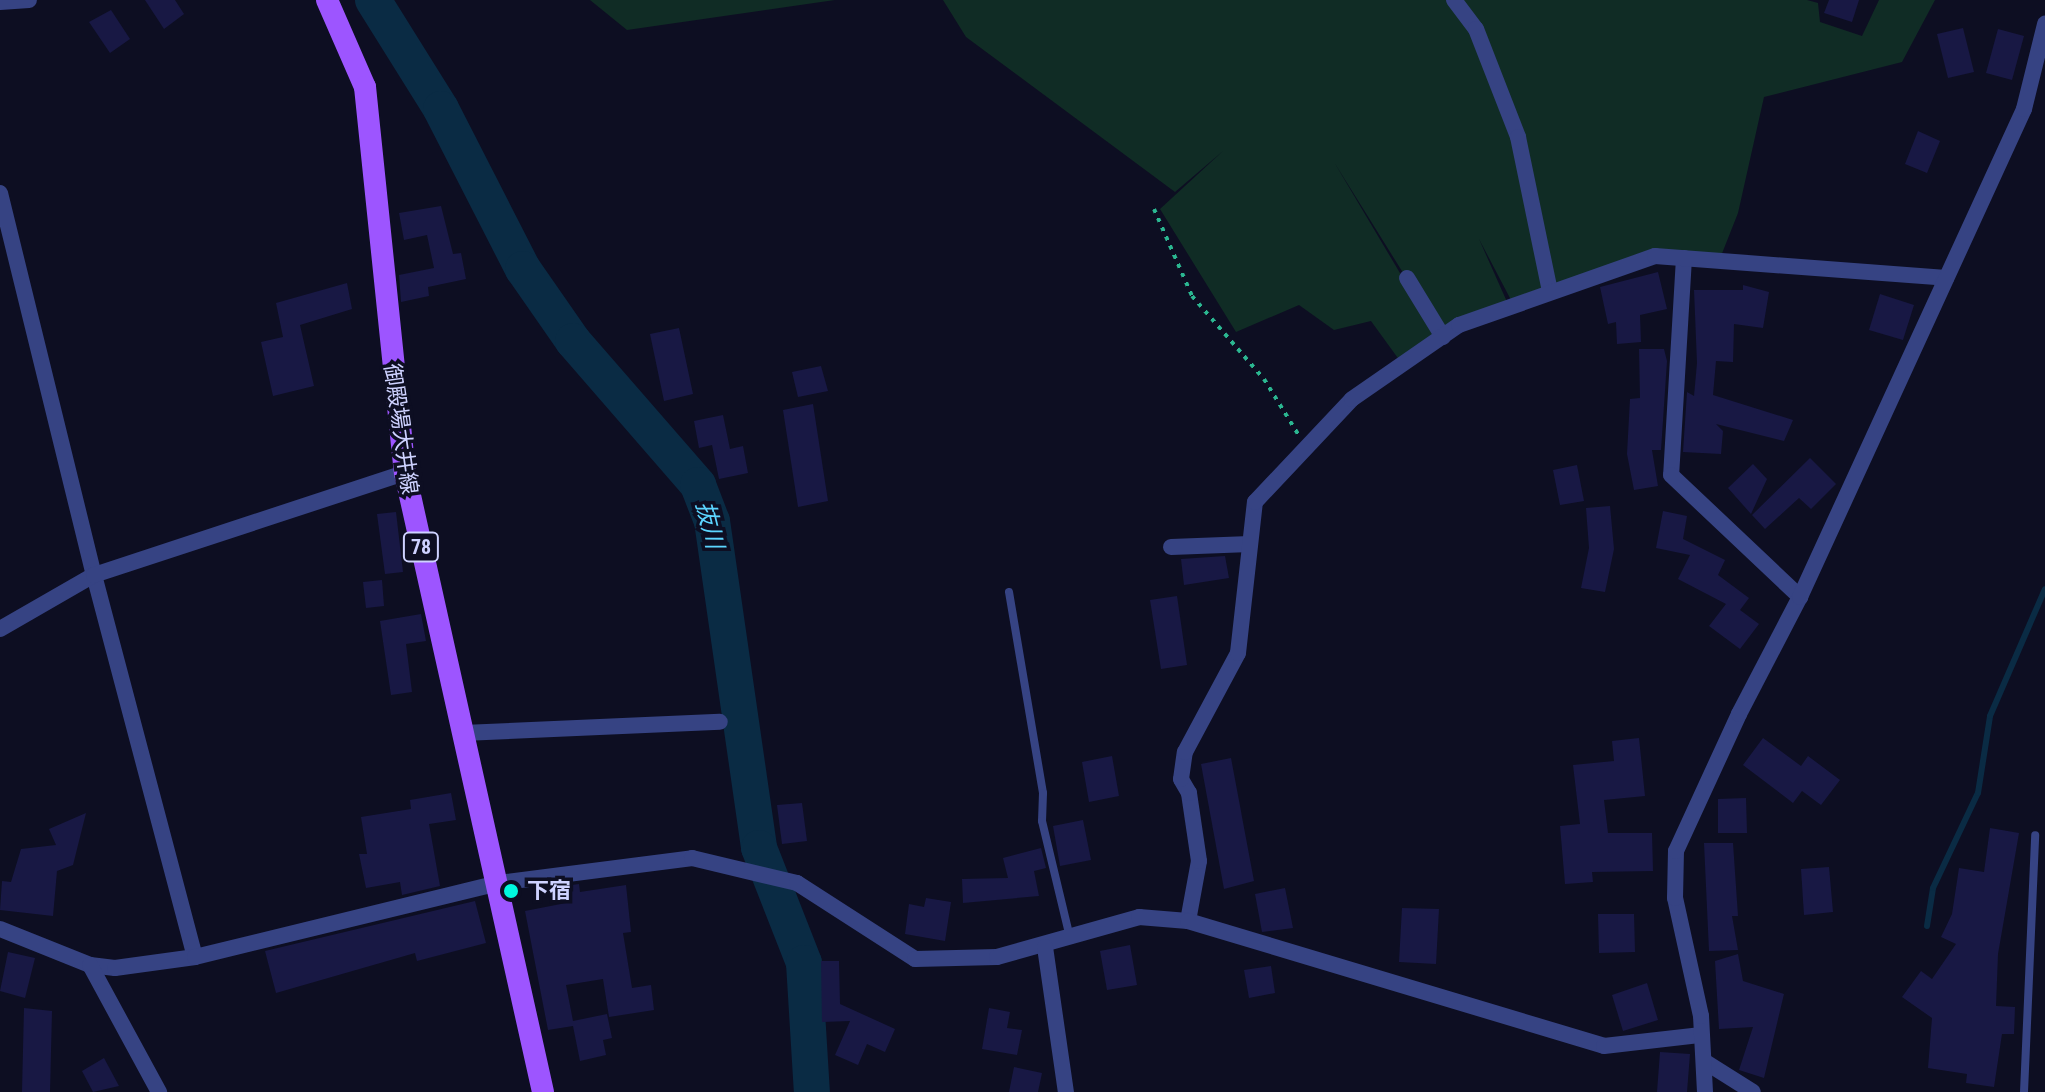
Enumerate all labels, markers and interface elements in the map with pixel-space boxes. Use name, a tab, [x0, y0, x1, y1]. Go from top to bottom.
street label: 御殿場大井線	[379, 362, 423, 496]
water label: 抜川	[689, 498, 729, 552]
road number: 78	[401, 531, 441, 563]
place label: 下宿	[527, 878, 571, 904]
marker: 下宿	[502, 882, 520, 900]

